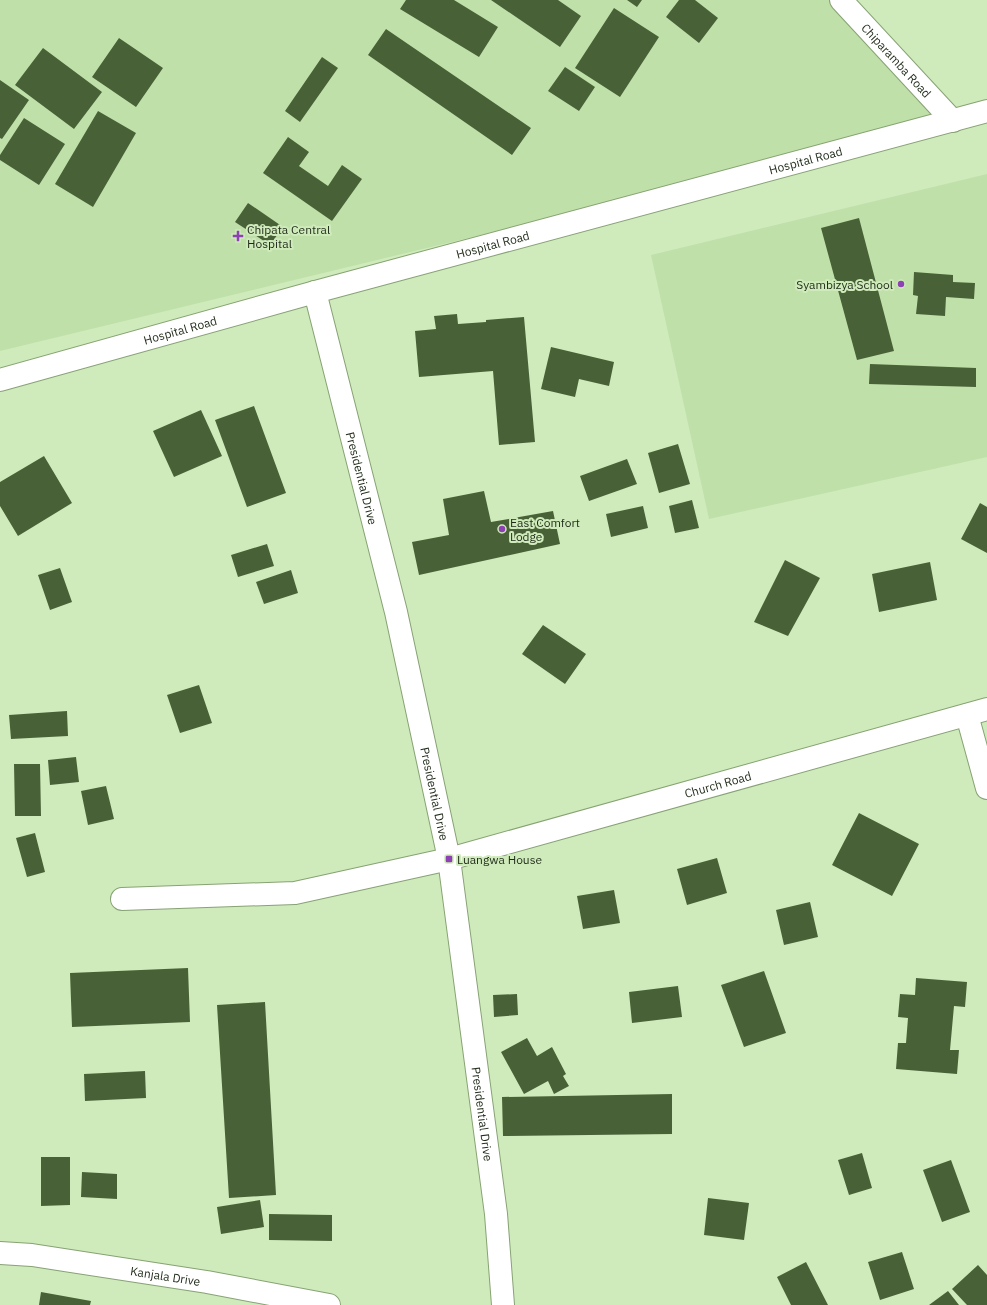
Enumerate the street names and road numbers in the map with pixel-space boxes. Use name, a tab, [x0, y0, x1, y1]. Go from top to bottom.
street label: Chiparamba Road	[859, 20, 935, 100]
street label: Hospital Road	[767, 143, 844, 177]
street label: Hospital Road	[454, 227, 531, 261]
street label: Hospital Road	[142, 312, 218, 347]
street label: Presidential Drive	[343, 430, 381, 526]
street label: Presidential Drive	[418, 746, 452, 842]
street label: Church Road	[683, 768, 753, 801]
street label: Presidential Drive	[469, 1066, 496, 1163]
street label: Kanjala Drive	[129, 1263, 202, 1288]

